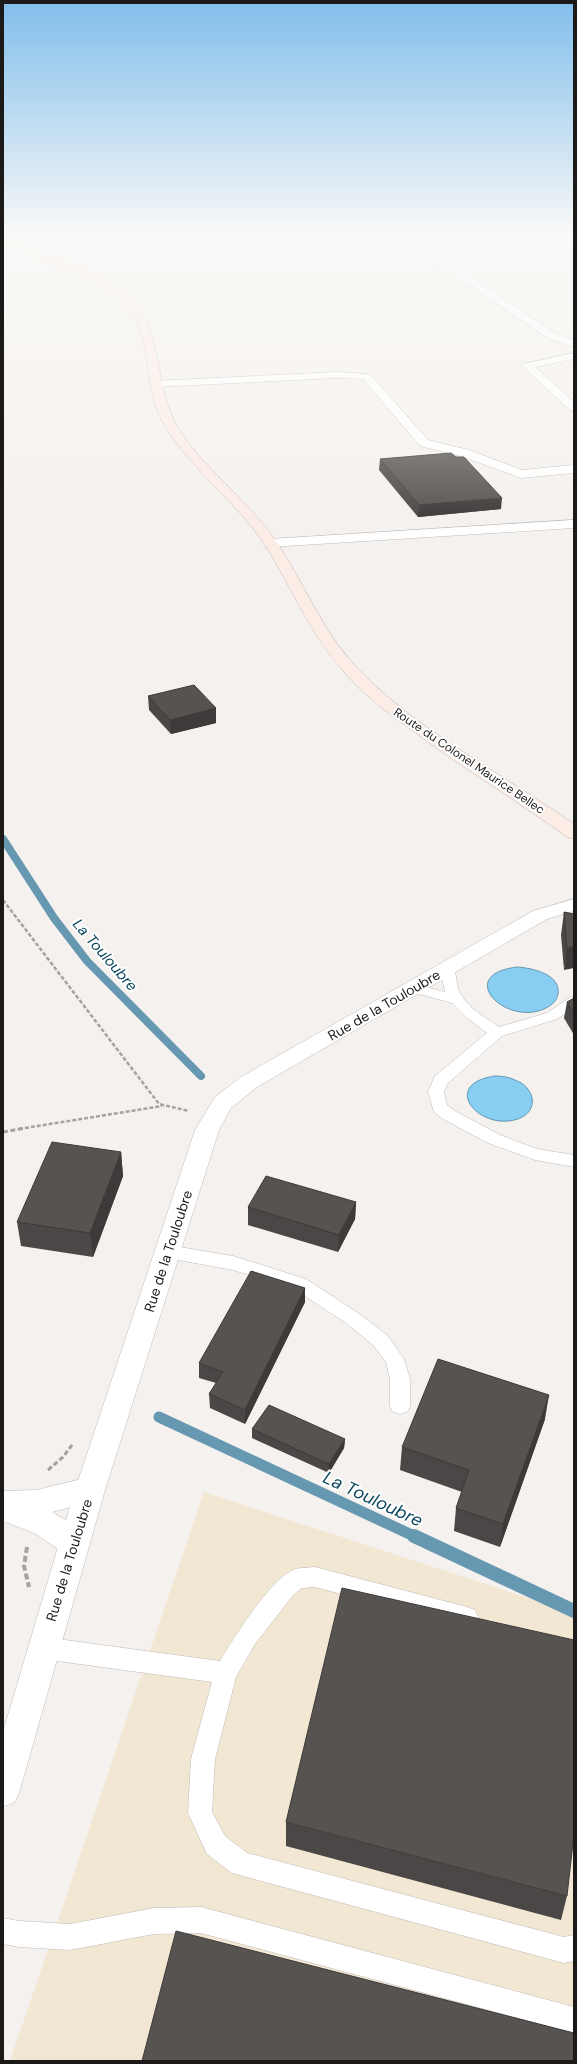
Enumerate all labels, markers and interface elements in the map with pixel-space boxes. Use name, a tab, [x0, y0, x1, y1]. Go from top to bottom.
street label: Route du Colonel Maurice Bellec	[390, 704, 548, 818]
water label: La Touloubre	[68, 915, 142, 996]
street label: Rue de la Touloubre	[325, 965, 443, 1045]
street label: Rue de la Touloubre	[140, 1188, 196, 1314]
water label: La Touloubre	[319, 1465, 427, 1533]
street label: Rue de la Touloubre	[42, 1497, 96, 1623]

